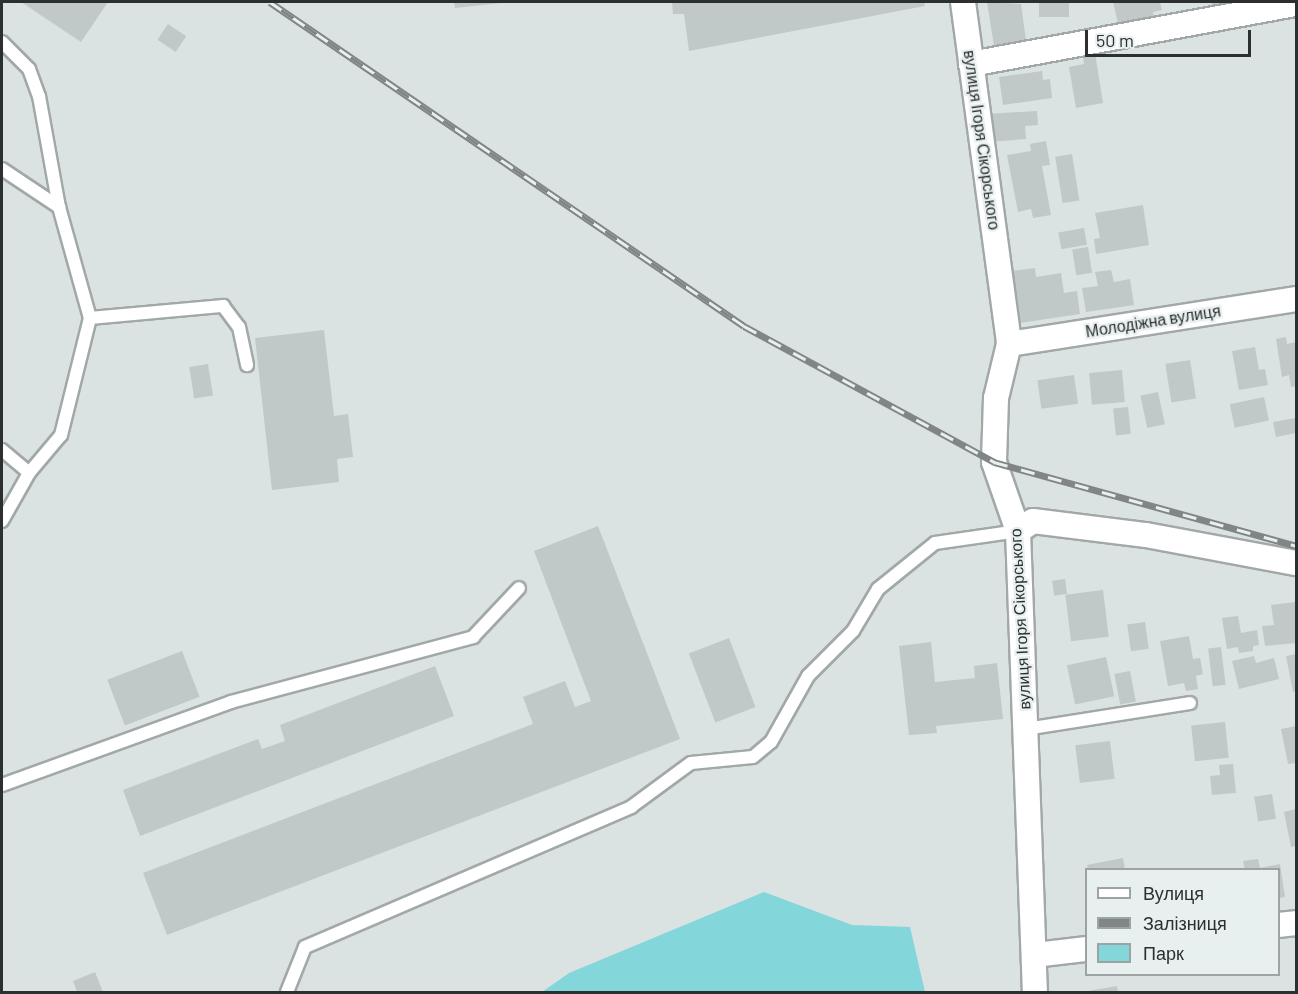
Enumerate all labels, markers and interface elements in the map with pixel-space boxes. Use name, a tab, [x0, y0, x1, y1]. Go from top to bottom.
scale bar	[1088, 18, 1254, 56]
text: 50 m	[1096, 29, 1134, 51]
street label: вулиця Ігоря Сікорського	[960, 49, 1004, 231]
street label: Молодіжна вулиця	[1084, 301, 1222, 341]
street label: вулиця Ігоря Сікорського	[1006, 528, 1034, 710]
legend	[1085, 868, 1280, 976]
text: Вулиця	[1143, 882, 1204, 904]
text: Залізниця	[1143, 912, 1227, 934]
text: Парк	[1143, 942, 1184, 964]

